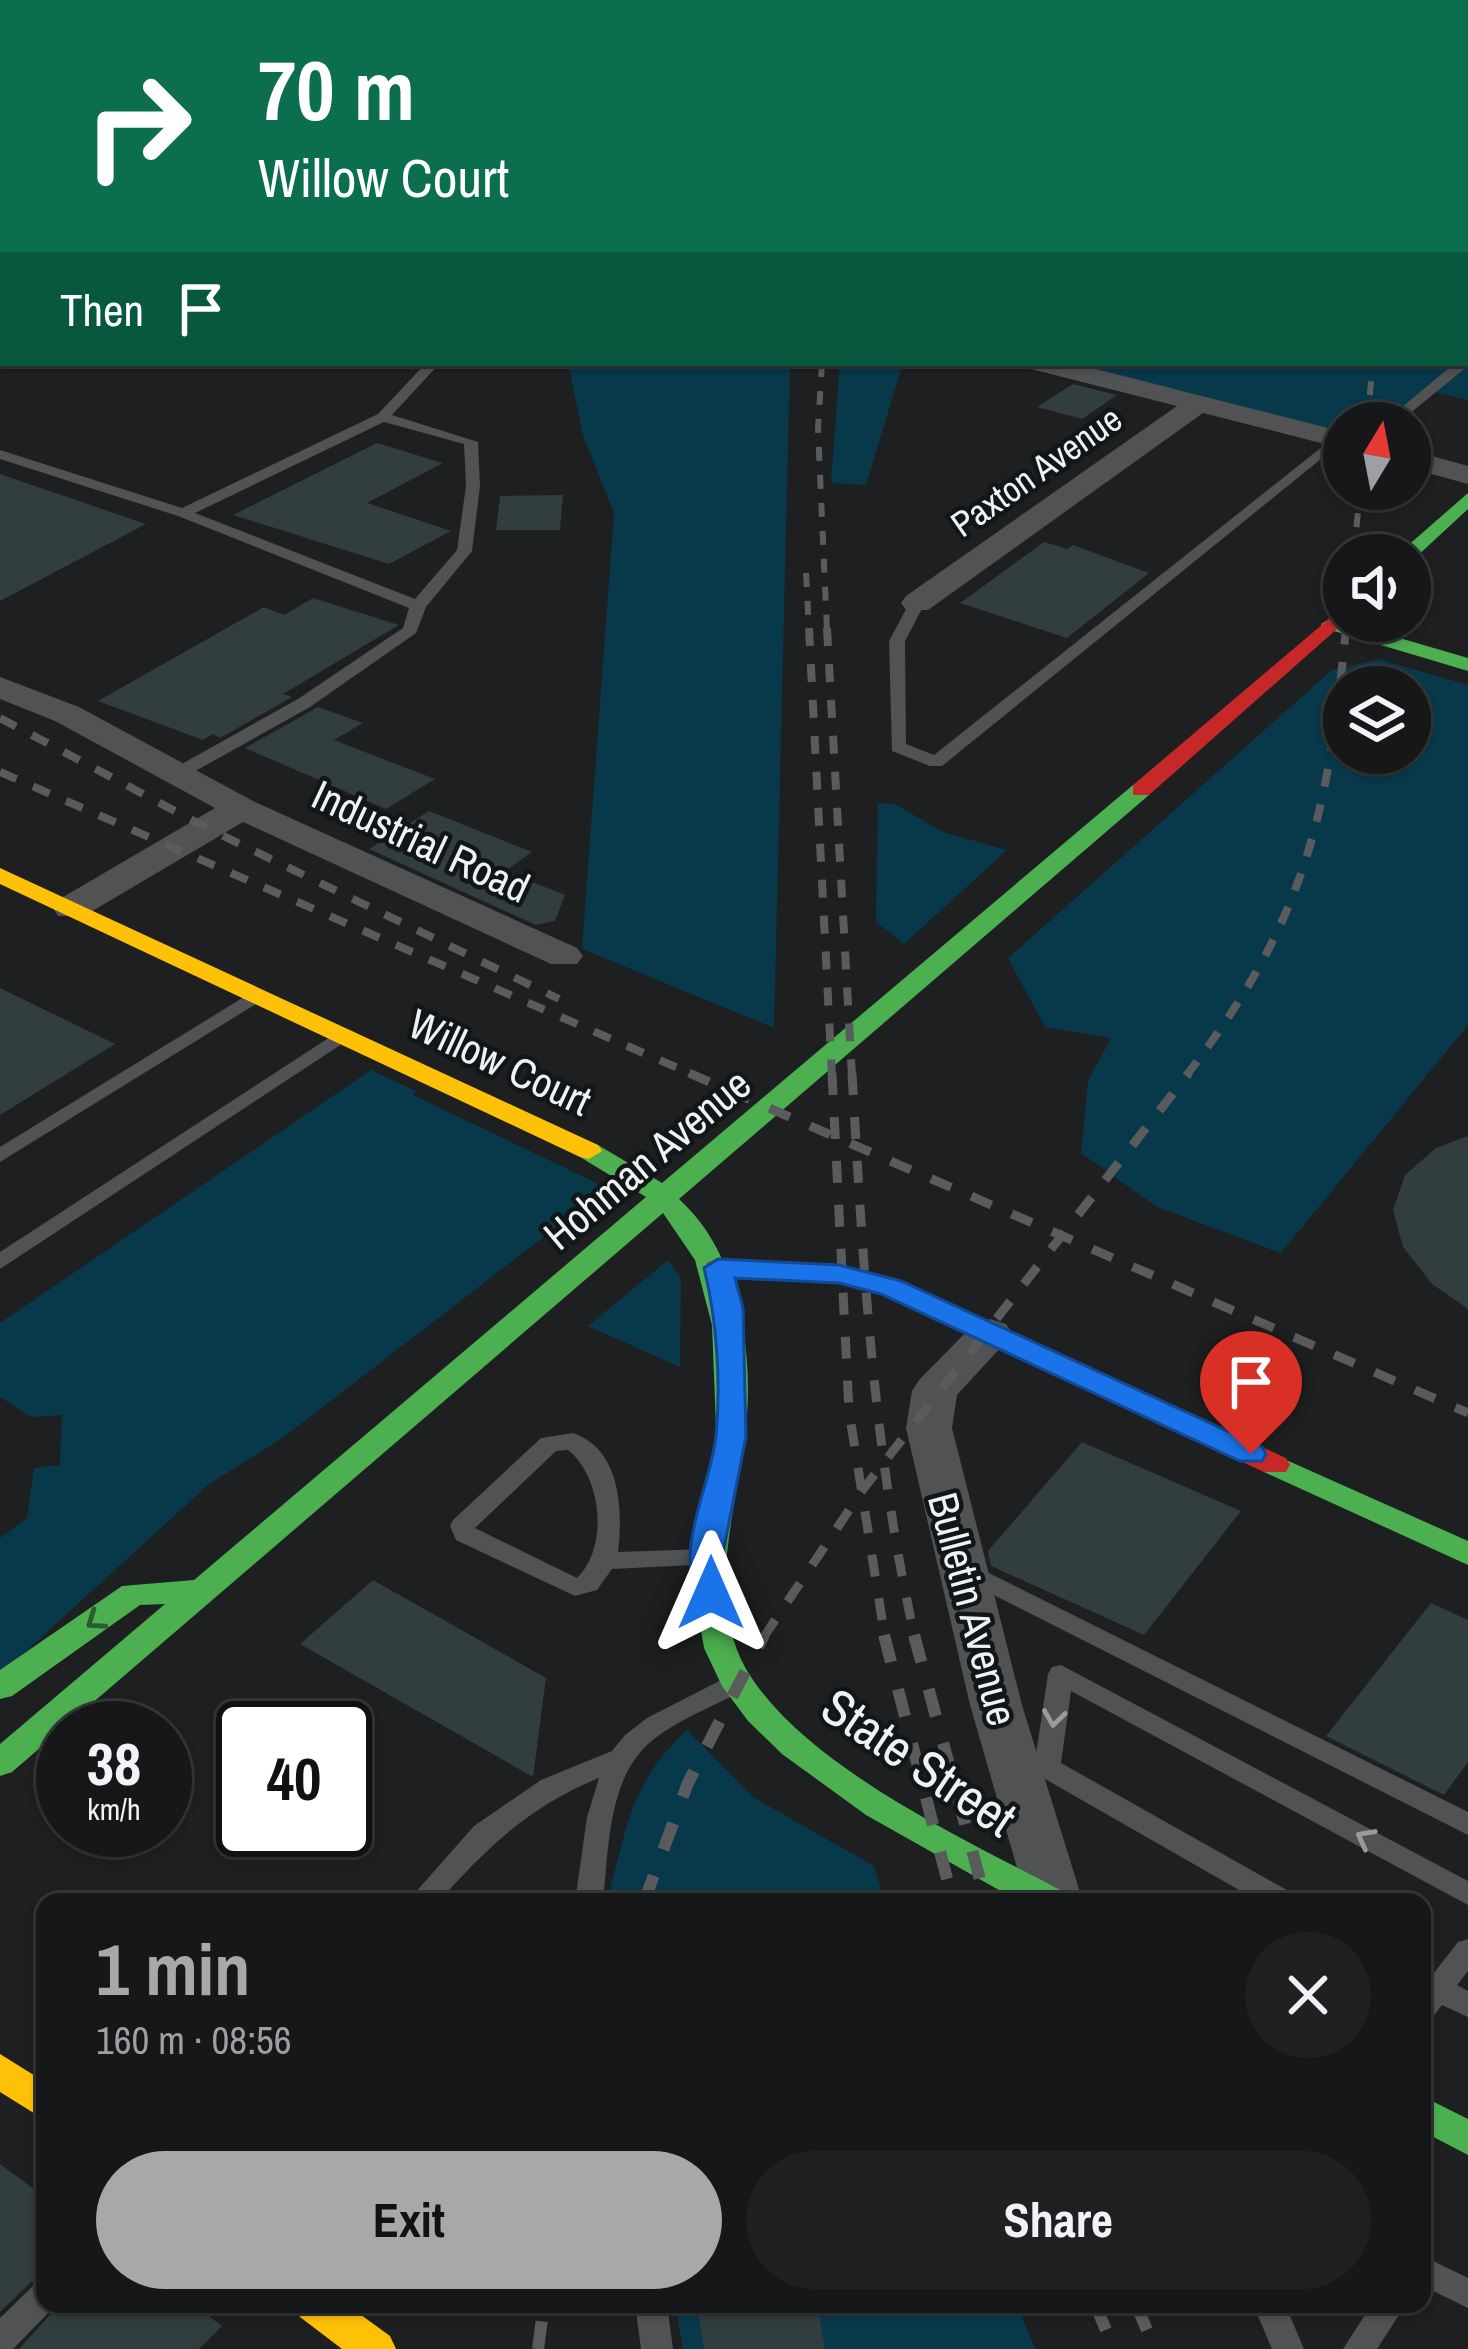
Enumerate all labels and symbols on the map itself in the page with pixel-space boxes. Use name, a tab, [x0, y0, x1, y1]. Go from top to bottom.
street label: Paxton Avenue	[941, 395, 1131, 547]
north arrow	[1323, 402, 1431, 510]
street label: Industrial Road	[303, 766, 539, 916]
street label: Willow Court	[400, 995, 600, 1129]
street label: Hohman Avenue	[532, 1056, 762, 1262]
pin	[1200, 1331, 1302, 1454]
street label: Bulletin Avenue	[915, 1486, 1031, 1732]
position arrow	[648, 1530, 774, 1656]
one-way arrow	[86, 1607, 108, 1629]
street label: State Street	[808, 1671, 1030, 1852]
speed limit sign: 40	[216, 1701, 372, 1857]
one-way arrow	[1042, 1709, 1068, 1728]
one-way arrow	[1356, 1829, 1378, 1852]

